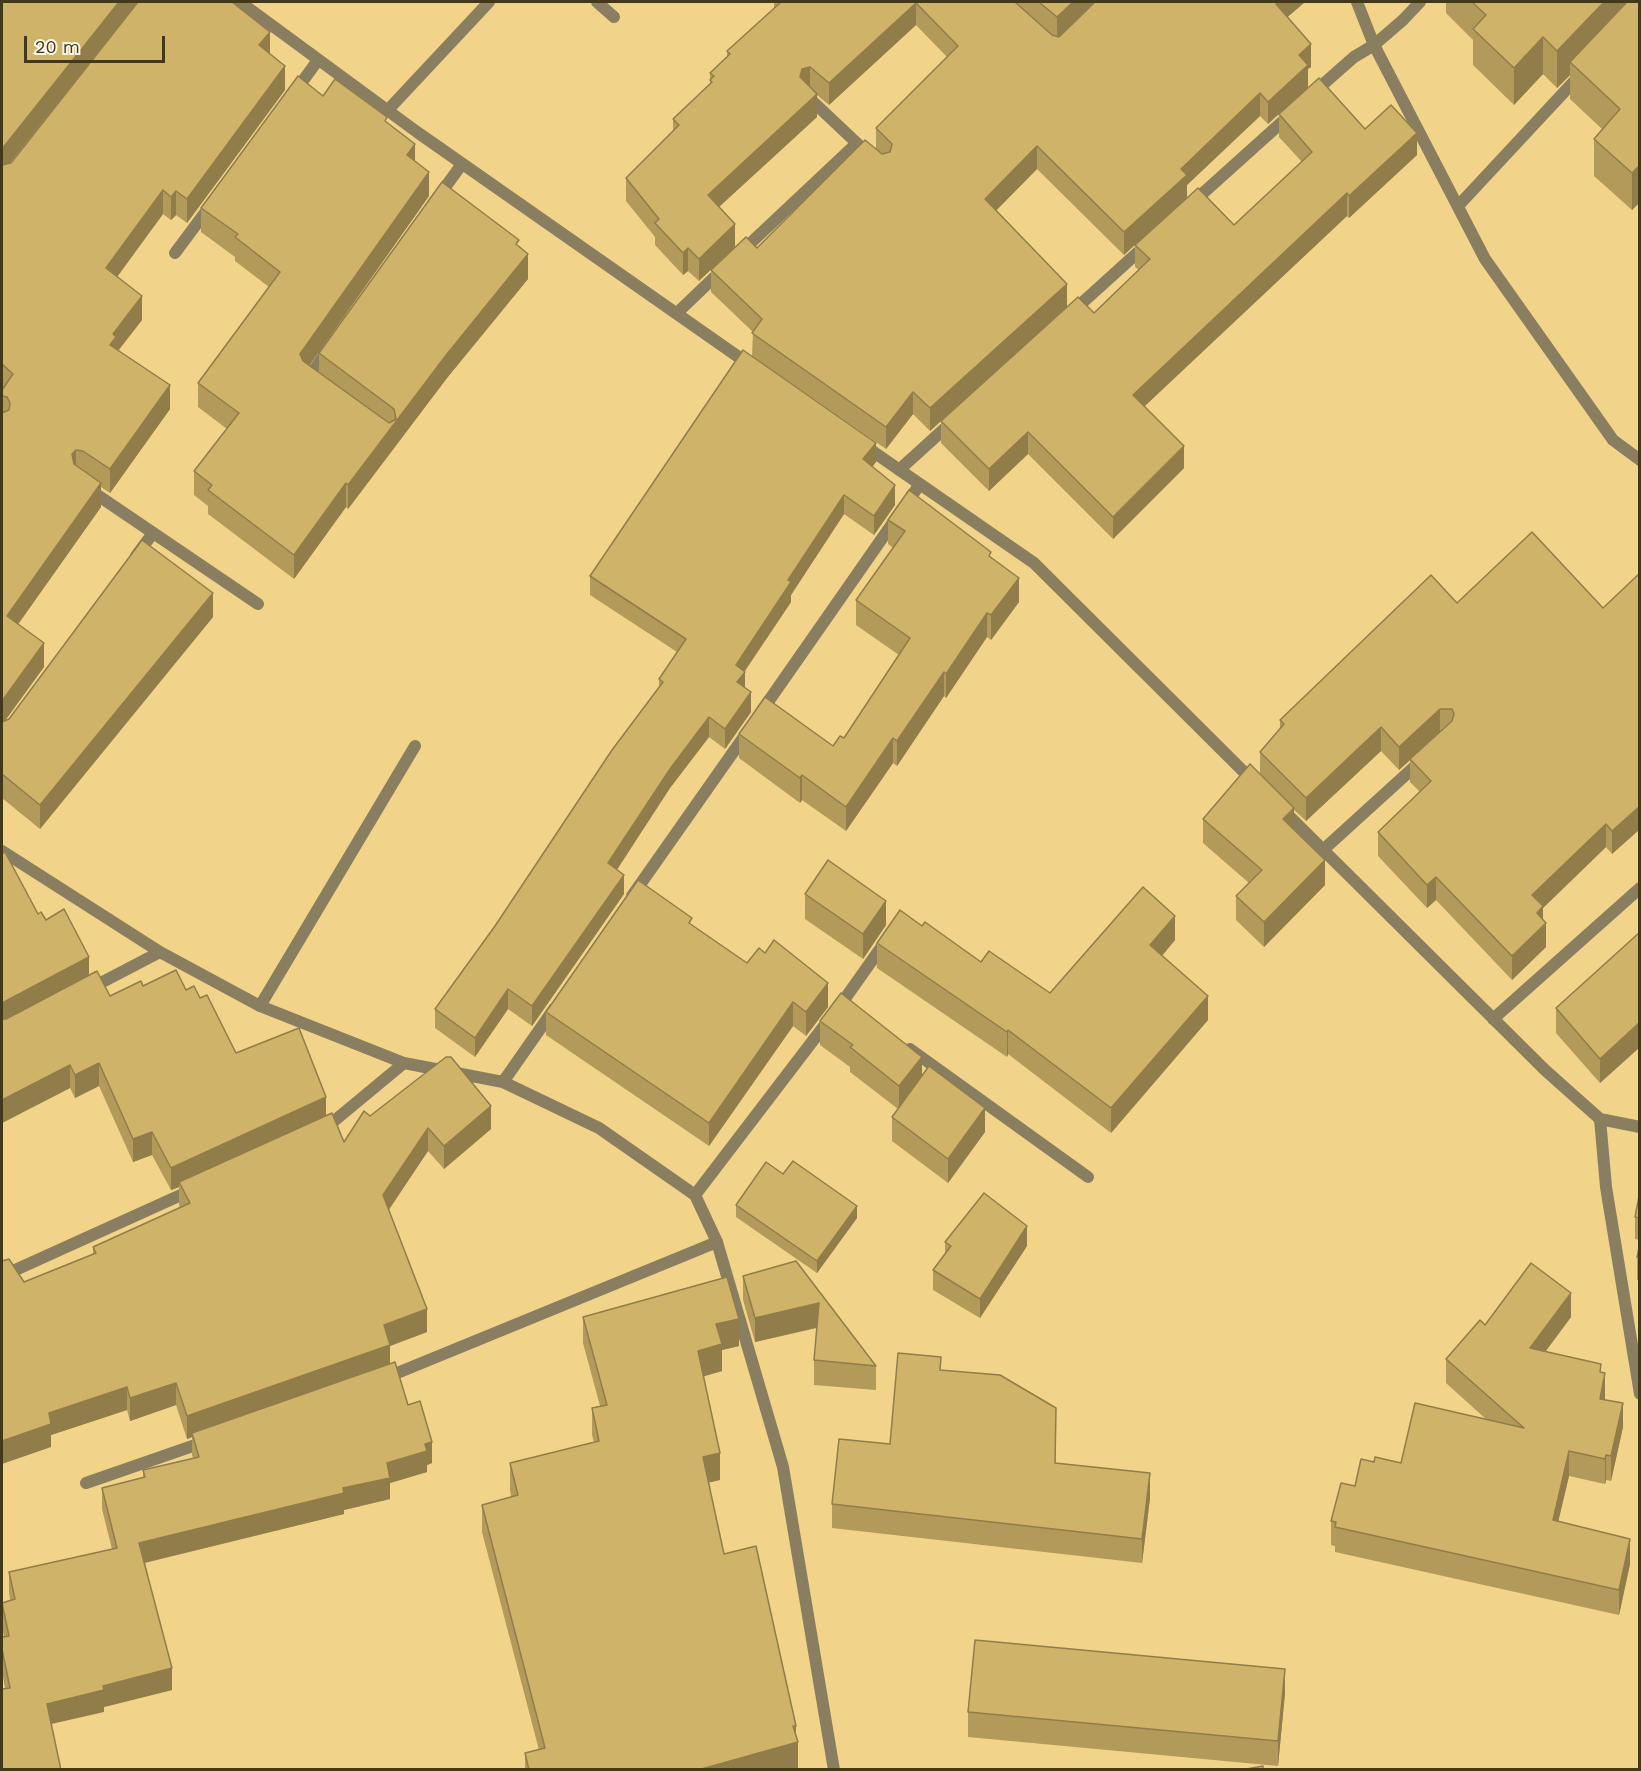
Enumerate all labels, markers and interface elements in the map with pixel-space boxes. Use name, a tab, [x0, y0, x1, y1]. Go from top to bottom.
scale bar	[27, 24, 168, 62]
text: 20 m	[35, 36, 80, 57]

